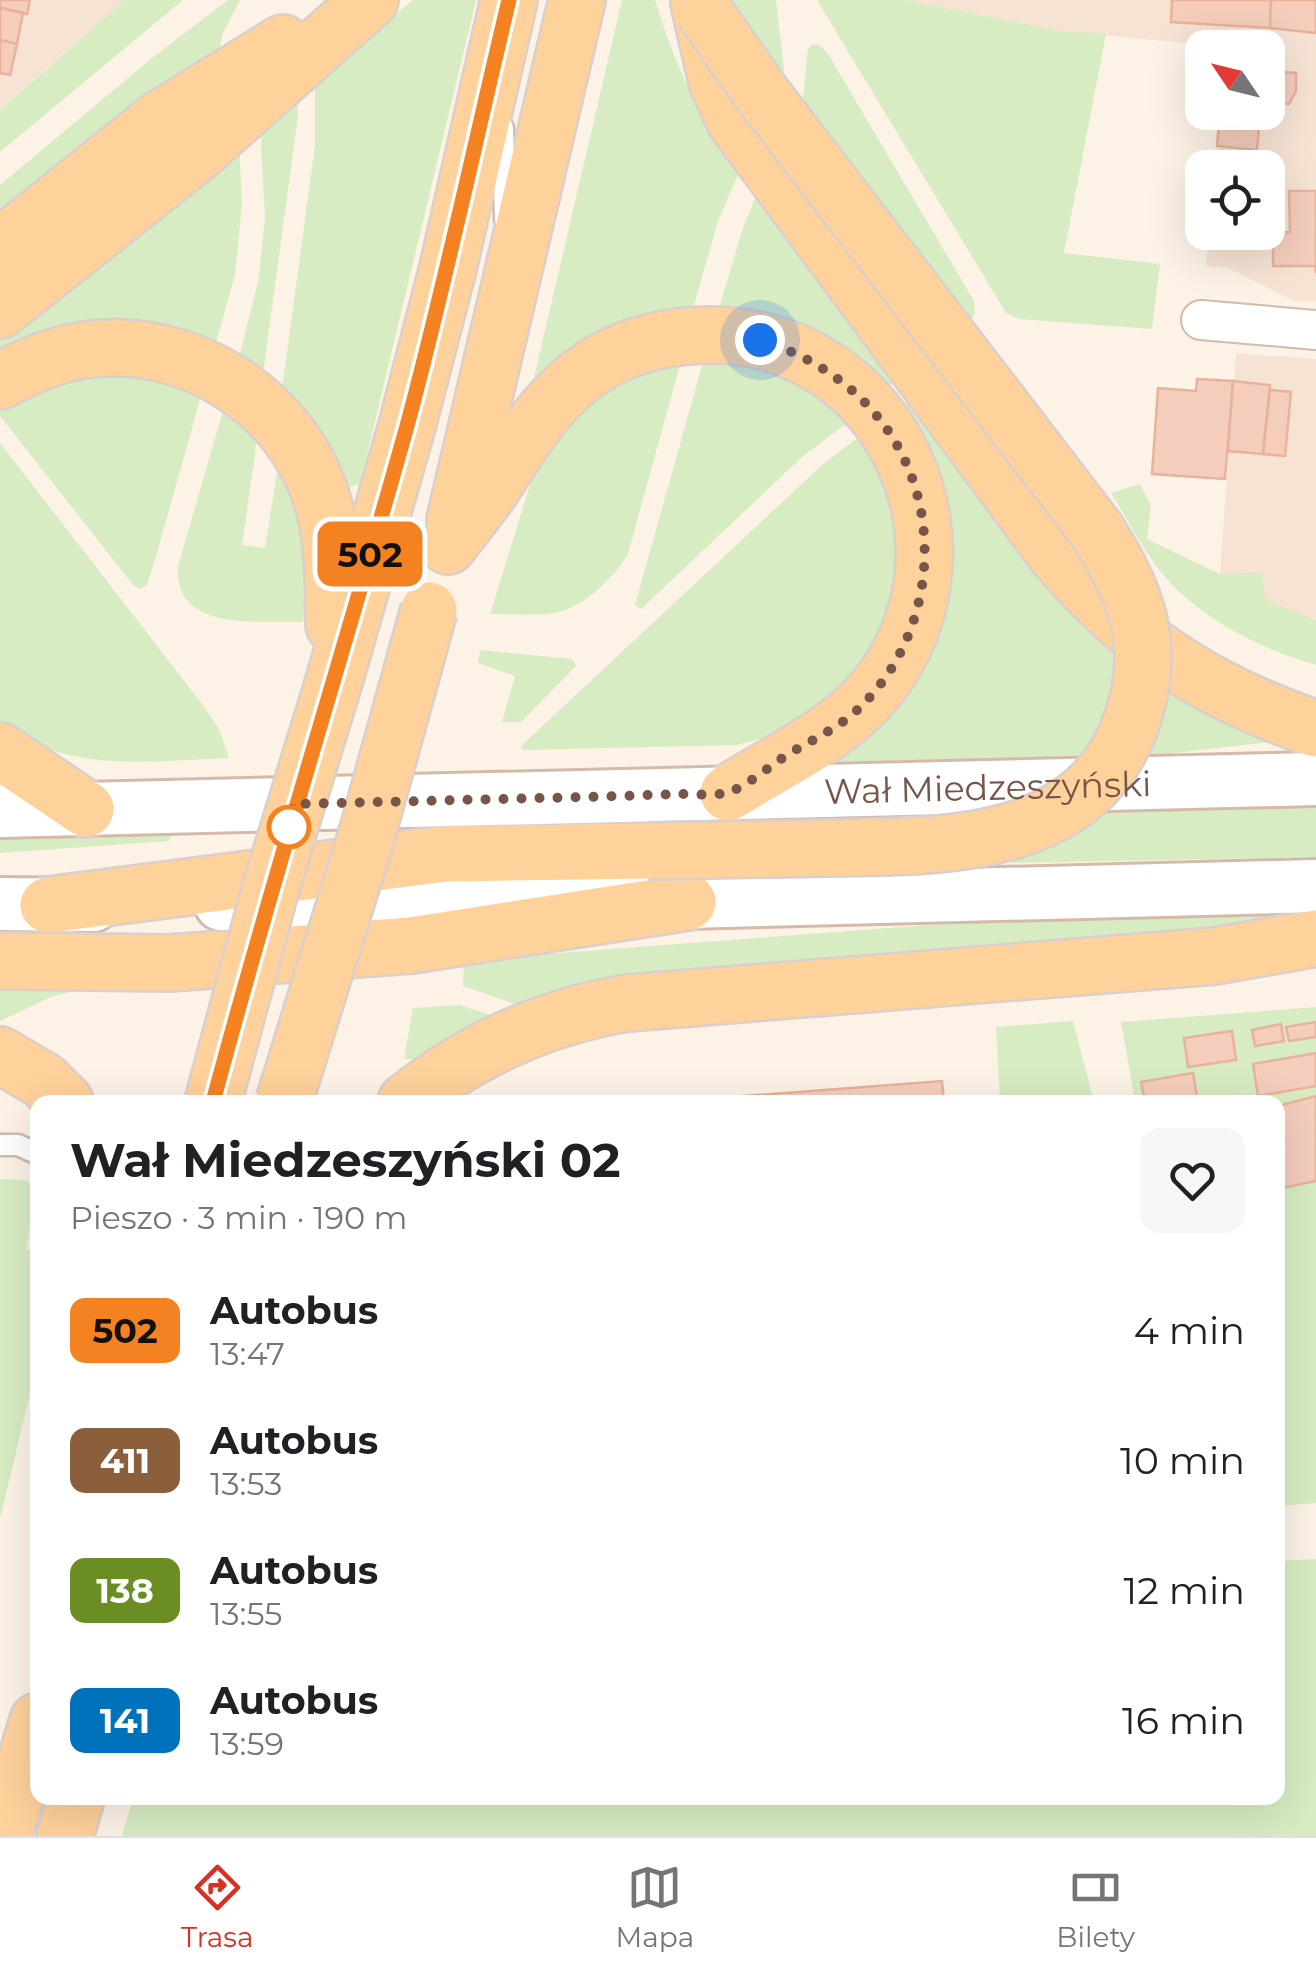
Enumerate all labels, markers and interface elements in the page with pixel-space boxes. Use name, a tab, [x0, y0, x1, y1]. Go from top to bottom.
north arrow	[1185, 30, 1285, 130]
map controls	[1185, 30, 1285, 250]
button: locate	[1185, 150, 1285, 250]
your location	[735, 315, 785, 365]
line badge: 502	[312, 522, 428, 586]
text: 502	[337, 533, 403, 576]
street label: Wał Miedzeszyński	[823, 762, 1152, 812]
unlabelled marker	[268, 806, 310, 848]
button: heart	[1140, 1128, 1245, 1233]
text: Wał Miedzeszyński 02	[70, 1131, 620, 1189]
text: Pieszo · 3 min · 190 m	[70, 1198, 408, 1237]
text: Autobus	[210, 1287, 378, 1334]
text: 4 min	[1134, 1307, 1245, 1354]
text: 502	[92, 1309, 158, 1352]
text: 13:47	[210, 1334, 285, 1373]
text: Autobus	[210, 1417, 378, 1464]
text: 10 min	[1120, 1437, 1245, 1484]
text: 411	[100, 1439, 150, 1482]
text: 13:53	[210, 1464, 282, 1503]
text: Autobus	[210, 1547, 378, 1594]
text: 12 min	[1124, 1567, 1245, 1614]
text: 138	[96, 1569, 154, 1612]
text: 13:55	[210, 1594, 282, 1633]
text: Autobus	[210, 1677, 378, 1724]
text: 16 min	[1122, 1697, 1245, 1744]
text: 141	[100, 1699, 150, 1742]
text: 13:59	[210, 1724, 284, 1763]
tab: Trasa	[181, 1860, 254, 1954]
tab: Mapa	[616, 1860, 694, 1954]
tab: Bilety	[1056, 1860, 1135, 1954]

